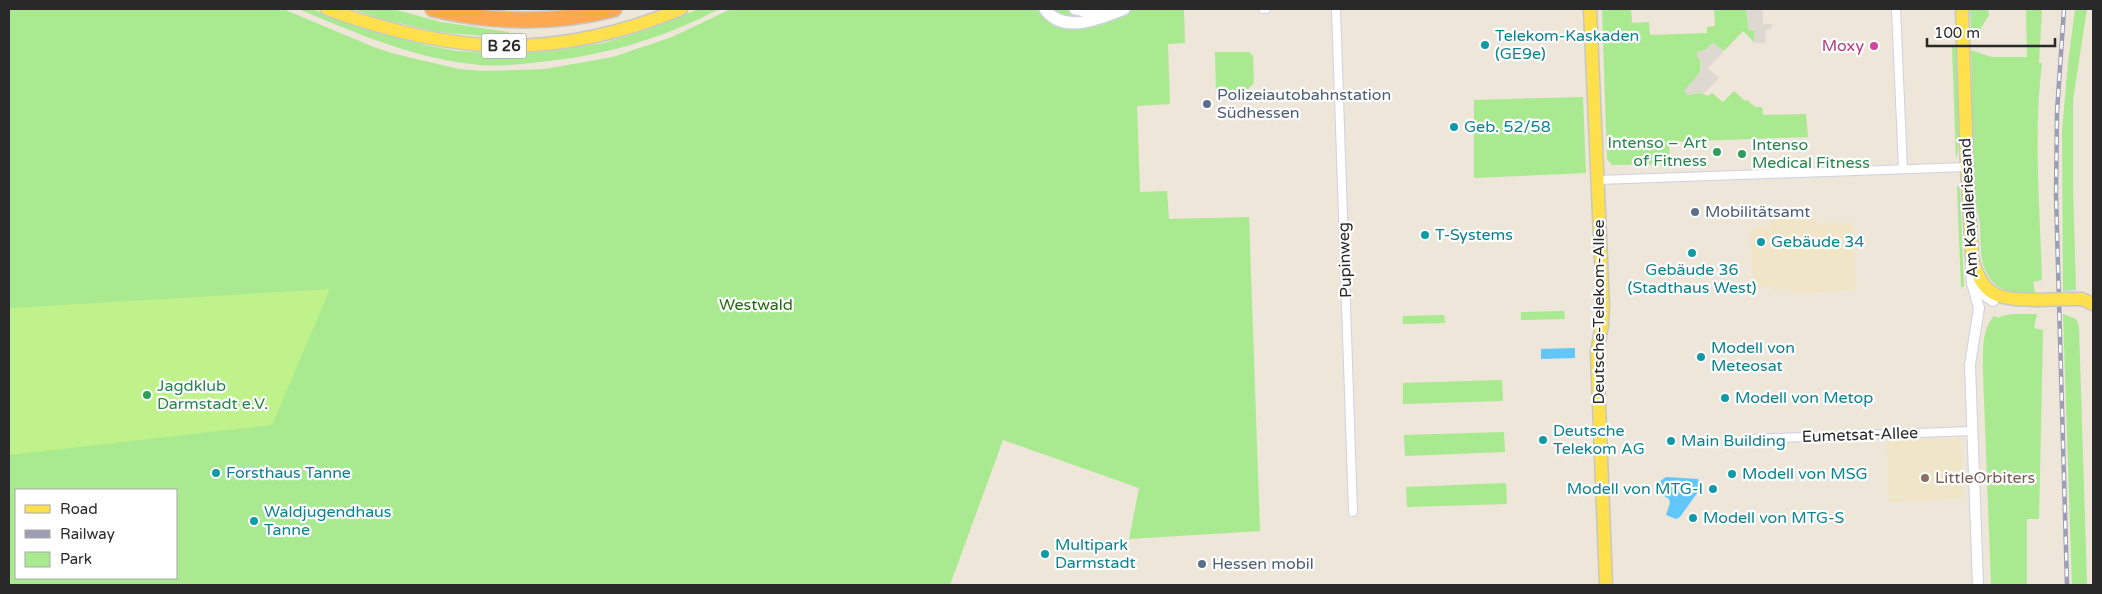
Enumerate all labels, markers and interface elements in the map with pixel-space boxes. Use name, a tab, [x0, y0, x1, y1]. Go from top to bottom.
scale bar	[1927, 15, 2054, 47]
text: 100 m	[1934, 24, 1980, 42]
place label: Telekom-Kaskaden (GE9e)	[1495, 26, 1639, 64]
road number: B 26	[482, 34, 526, 58]
place label: Moxy	[1822, 36, 1864, 56]
marker: Telekom-Kaskaden (GE9e)	[1479, 39, 1491, 51]
marker: Moxy	[1868, 40, 1880, 52]
place label: Polizeiautobahnstation Südhessen	[1217, 85, 1391, 123]
marker: Polizeiautobahnstation Südhessen	[1201, 98, 1213, 110]
place label: Geb. 52/58	[1464, 117, 1551, 137]
marker: Geb. 52/58	[1448, 121, 1460, 133]
place label: Intenso – Art of Fitness	[1607, 133, 1707, 171]
place label: Intenso Medical Fitness	[1752, 135, 1870, 173]
street label: Am Kavalleriesand	[1955, 137, 1983, 279]
marker: Intenso – Art of Fitness	[1711, 146, 1723, 158]
marker: Intenso Medical Fitness	[1736, 148, 1748, 160]
place label: Mobilitätsamt	[1705, 202, 1810, 222]
marker: Mobilitätsamt	[1689, 206, 1701, 218]
street label: Deutsche-Telekom-Allee	[1589, 219, 1609, 405]
street label: Pupinweg	[1334, 222, 1356, 298]
place label: T-Systems	[1435, 225, 1513, 245]
marker: T-Systems	[1419, 229, 1431, 241]
place label: Gebäude 34	[1771, 232, 1864, 252]
marker: Gebäude 34	[1755, 236, 1767, 248]
marker: Gebäude 36 (Stadthaus West)	[1686, 247, 1698, 259]
place label: Gebäude 36 (Stadthaus West)	[1627, 260, 1757, 298]
park label: Westwald	[719, 295, 793, 315]
place label: Modell von Meteosat	[1711, 338, 1795, 376]
marker: Modell von Meteosat	[1695, 351, 1707, 363]
place label: Jagdklub Darmstadt e.V.	[157, 376, 268, 414]
place label: Modell von Metop	[1735, 388, 1873, 408]
marker: Jagdklub Darmstadt e.V.	[141, 389, 153, 401]
marker: Modell von Metop	[1719, 392, 1731, 404]
place label: Deutsche Telekom AG	[1553, 421, 1645, 459]
street label: Eumetsat-Allee	[1801, 423, 1919, 447]
place label: Main Building	[1681, 431, 1786, 451]
marker: Deutsche Telekom AG	[1537, 434, 1549, 446]
marker: Main Building	[1665, 435, 1677, 447]
place label: Forsthaus Tanne	[226, 463, 351, 483]
place label: Modell von MSG	[1742, 464, 1868, 484]
marker: Forsthaus Tanne	[210, 467, 222, 479]
marker: Modell von MSG	[1726, 468, 1738, 480]
place label: LittleOrbiters	[1935, 468, 2035, 488]
marker: LittleOrbiters	[1919, 472, 1931, 484]
place label: Modell von MTG-I	[1567, 479, 1703, 499]
marker: Modell von MTG-I	[1707, 483, 1719, 495]
legend	[15, 489, 178, 579]
text: Road	[60, 500, 98, 518]
place label: Waldjugendhaus Tanne	[264, 502, 392, 540]
place label: Modell von MTG-S	[1703, 508, 1844, 528]
marker: Modell von MTG-S	[1687, 512, 1699, 524]
marker: Waldjugendhaus Tanne	[248, 515, 260, 527]
text: Railway	[60, 525, 115, 543]
place label: Multipark Darmstadt	[1055, 535, 1136, 573]
marker: Multipark Darmstadt	[1039, 548, 1051, 560]
text: Park	[60, 550, 92, 568]
place label: Hessen mobil	[1212, 554, 1314, 574]
marker: Hessen mobil	[1196, 558, 1208, 570]

